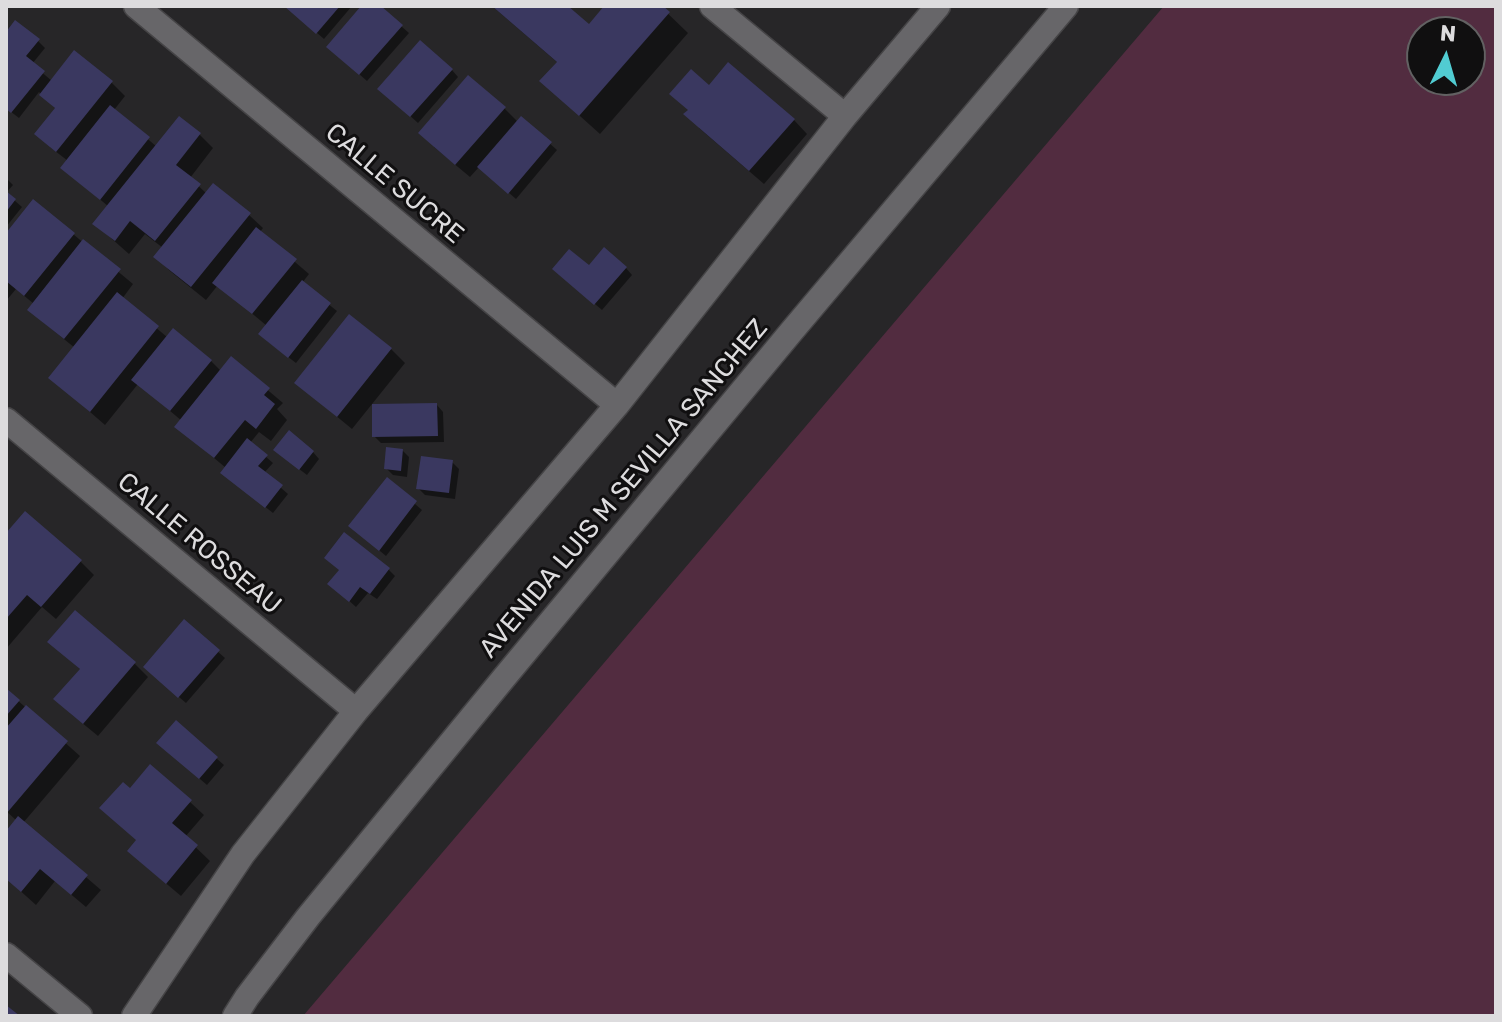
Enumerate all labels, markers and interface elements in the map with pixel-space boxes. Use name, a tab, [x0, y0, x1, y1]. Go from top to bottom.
north arrow	[1406, 16, 1486, 96]
text: N	[1439, 19, 1457, 48]
street label: CALLE SUCRE	[319, 117, 469, 251]
street label: AVENIDA LUIS M SEVILLA SANCHEZ	[473, 313, 775, 665]
street label: CALLE ROSSEAU	[111, 466, 287, 622]

